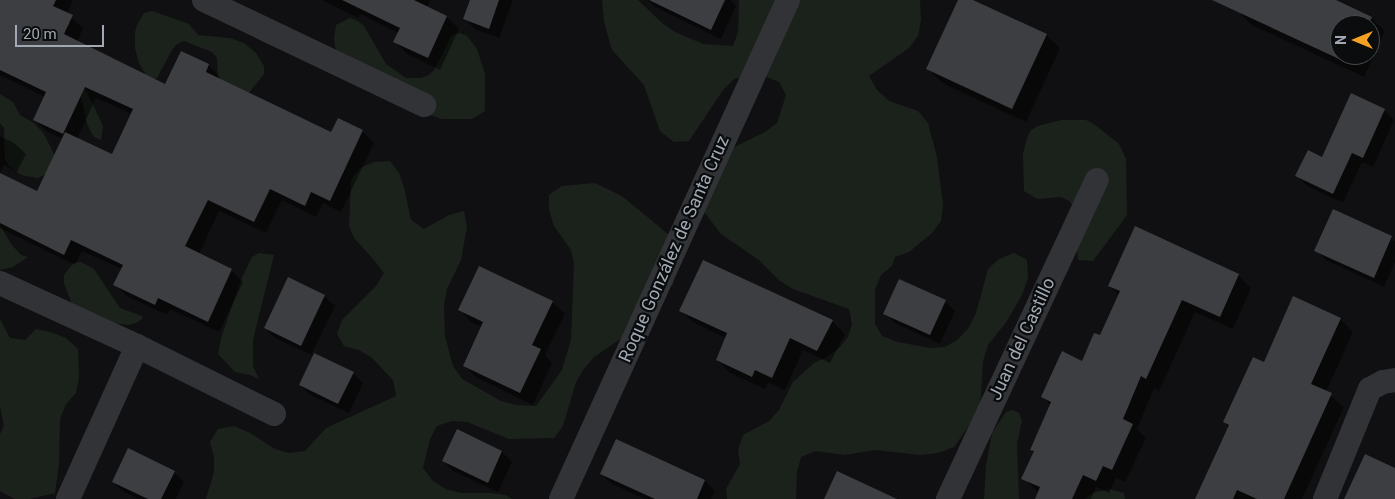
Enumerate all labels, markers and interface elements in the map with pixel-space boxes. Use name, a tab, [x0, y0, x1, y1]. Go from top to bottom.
scale bar	[18, 15, 106, 47]
north arrow	[1330, 15, 1380, 65]
text: 20 m	[23, 25, 57, 43]
text: N	[1333, 35, 1349, 45]
street label: Roque González de Santa Cruz	[614, 133, 734, 365]
street label: Juan del Castillo	[984, 274, 1060, 404]

